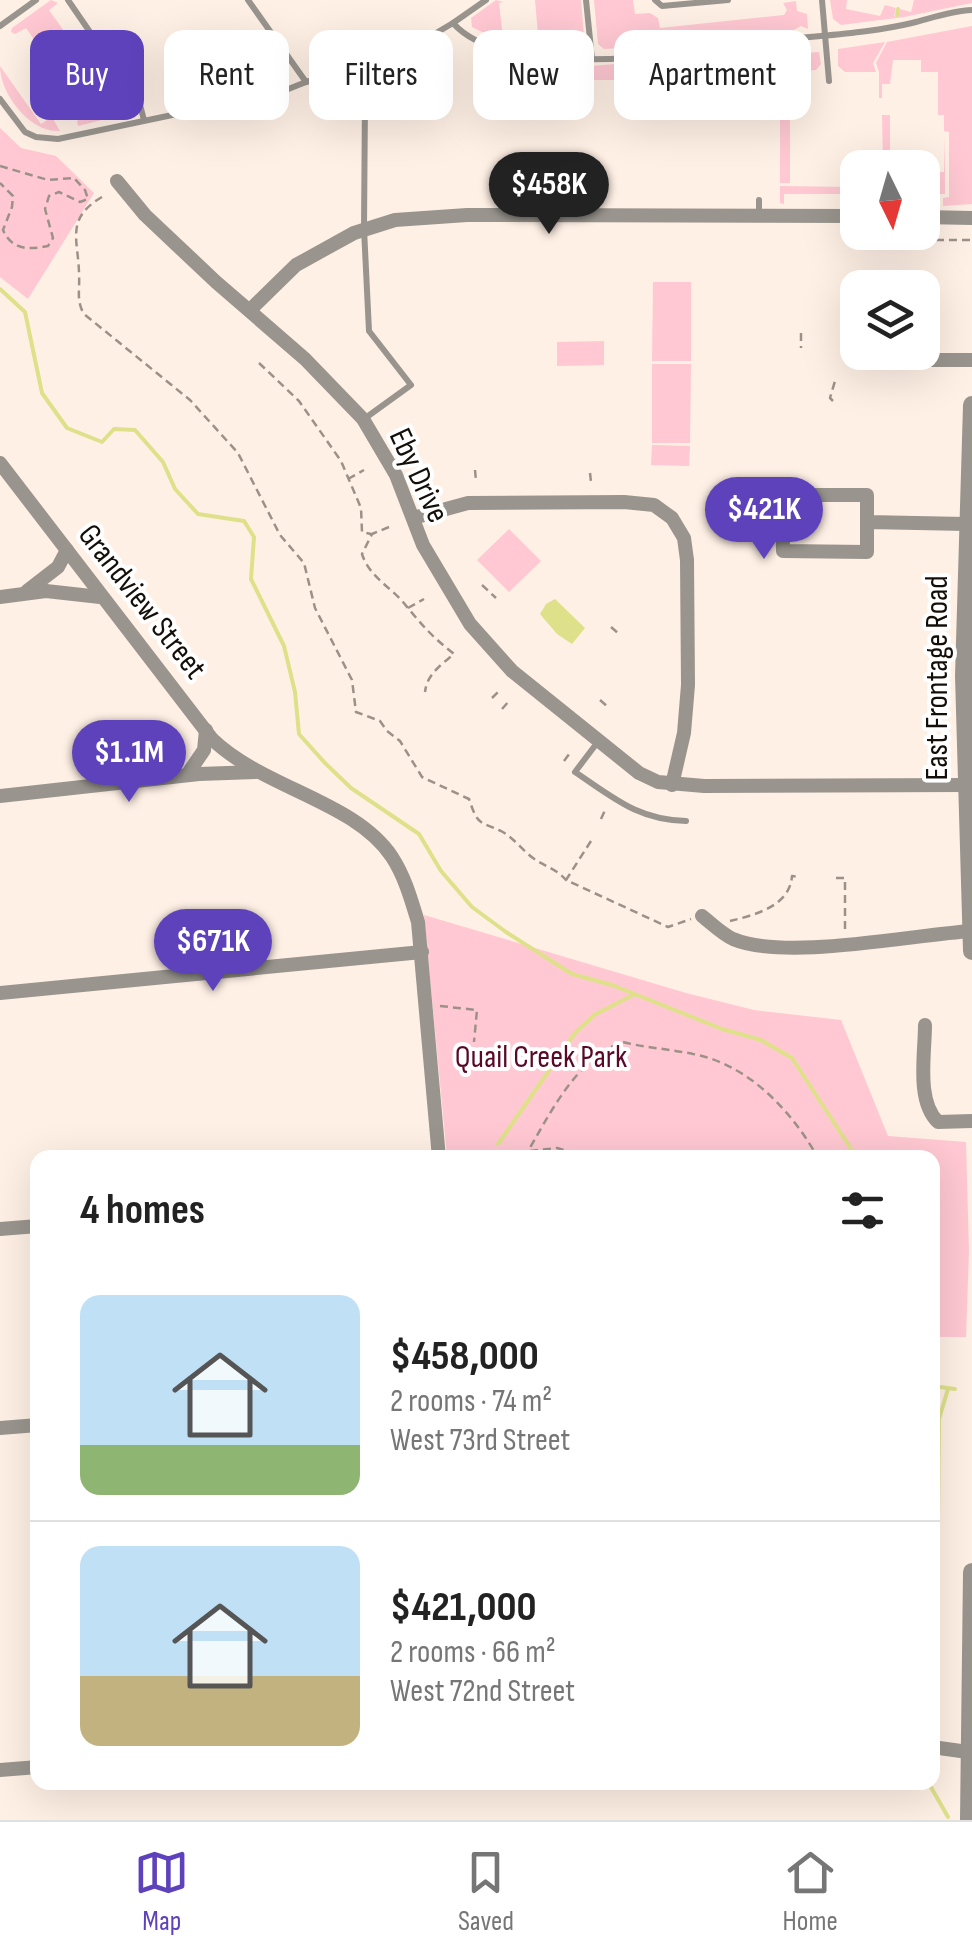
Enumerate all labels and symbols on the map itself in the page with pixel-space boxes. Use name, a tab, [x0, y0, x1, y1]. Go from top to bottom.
north arrow	[840, 150, 940, 250]
pin: $458K	[479, 152, 619, 237]
street label: Eby Drive	[380, 422, 457, 529]
pin: $421K	[694, 477, 834, 562]
street label: Grandview Street	[69, 517, 214, 687]
street label: East Frontage Road	[918, 575, 957, 781]
pin: $1.1M	[59, 720, 199, 805]
pin: $671K	[143, 909, 283, 994]
park label: Quail Creek Park	[455, 1038, 627, 1077]

